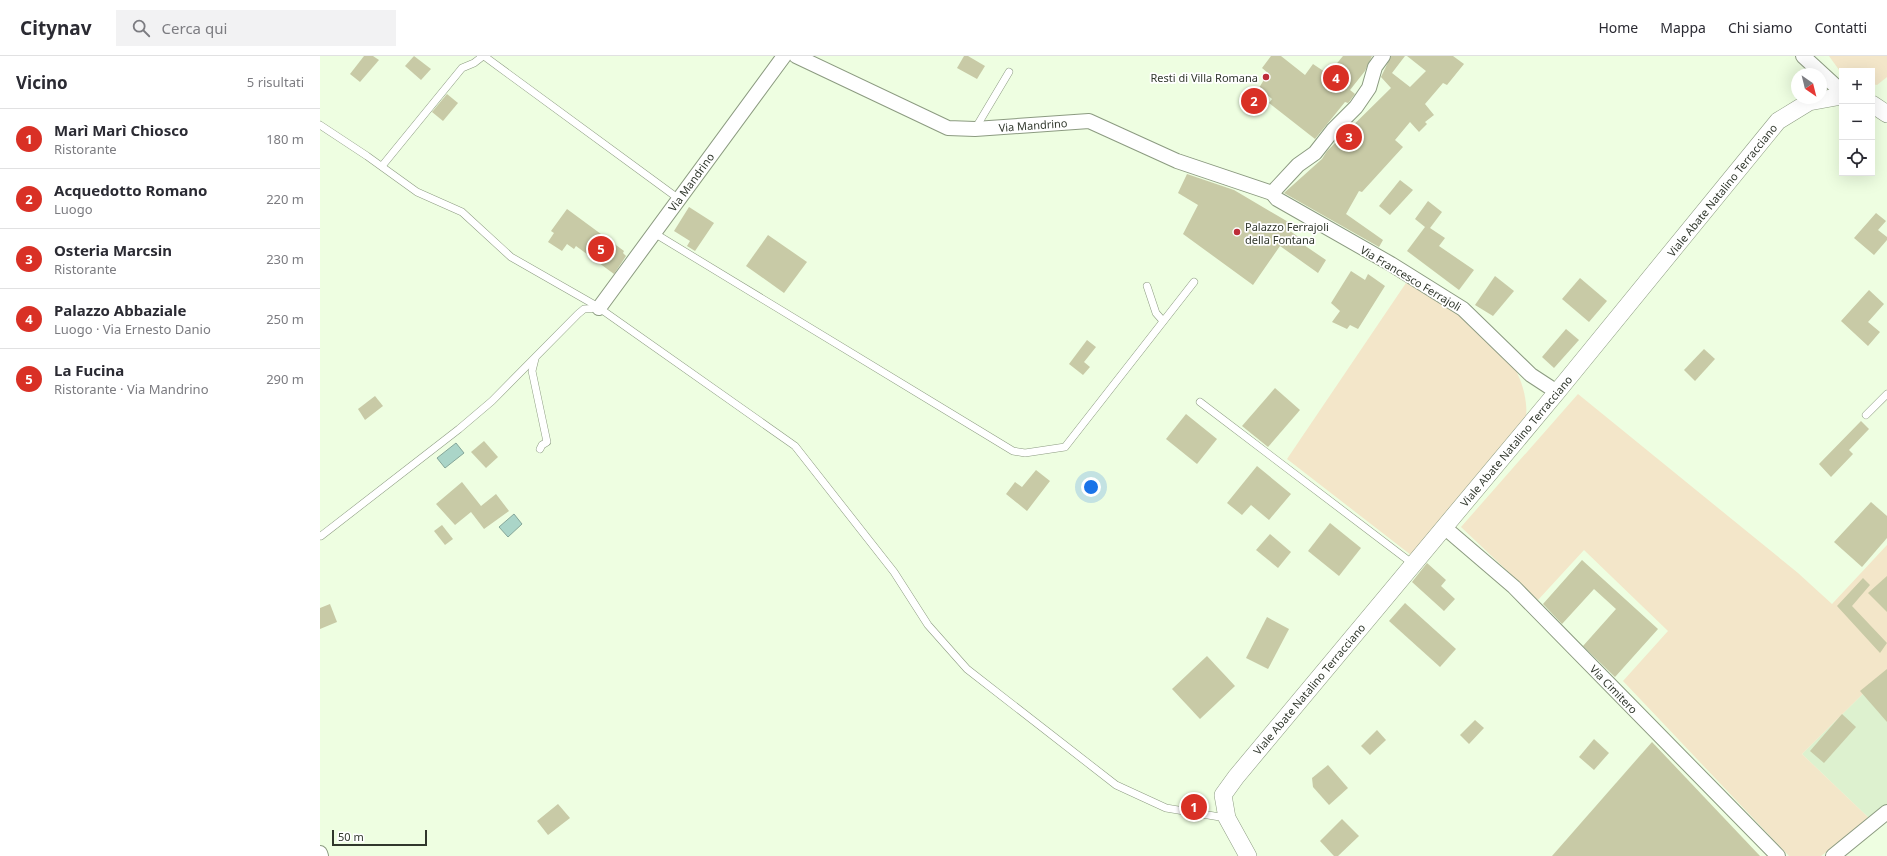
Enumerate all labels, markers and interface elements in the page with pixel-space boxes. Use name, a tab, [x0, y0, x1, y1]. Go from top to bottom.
search box	[116, 10, 396, 46]
text: Citynav	[20, 15, 92, 41]
icon: search	[130, 17, 152, 39]
text: Cerca qui	[162, 18, 227, 38]
text: Home	[1598, 18, 1638, 37]
text: Mappa	[1660, 18, 1706, 37]
text: Chi siamo	[1728, 18, 1792, 37]
text: Contatti	[1814, 18, 1867, 37]
pin: 4	[1323, 63, 1349, 93]
north arrow	[1791, 68, 1827, 104]
map controls	[1839, 68, 1875, 176]
button: +	[1839, 68, 1875, 104]
place label: Resti di Villa Romana	[1150, 70, 1258, 85]
text: Vicino	[16, 71, 68, 94]
marker: Resti di Villa Romana	[1261, 72, 1271, 82]
text: 5 risultati	[247, 73, 304, 91]
pin: 2	[1241, 86, 1267, 116]
button: −	[1839, 104, 1875, 140]
street label: Via Mandrino	[998, 115, 1068, 135]
text: Marì Marì Chiosco	[54, 120, 188, 140]
street label: Viale Abate Natalino Terracciano	[1664, 120, 1781, 260]
pin: 3	[1336, 122, 1362, 152]
text: 1	[25, 130, 33, 148]
text: 180 m	[266, 130, 304, 148]
text: Ristorante	[54, 140, 117, 158]
button: locate	[1839, 140, 1875, 176]
street label: Via Mandrino	[665, 149, 718, 214]
text: Acquedotto Romano	[54, 180, 207, 200]
text: 2	[25, 190, 33, 208]
text: 220 m	[266, 190, 304, 208]
text: Luogo	[54, 200, 93, 218]
place label: Palazzo Ferrajoli della Fontana	[1245, 219, 1329, 247]
marker: Palazzo Ferrajoli della Fontana	[1232, 227, 1242, 237]
pin: 5	[588, 234, 614, 264]
text: Osteria Marcsin	[54, 240, 172, 260]
street label: Via Francesco Ferrajoli	[1358, 242, 1464, 314]
text: 3	[25, 250, 33, 268]
text: 230 m	[266, 250, 304, 268]
text: Ristorante	[54, 260, 117, 278]
text: Palazzo Abbaziale	[54, 300, 186, 320]
text: 4	[25, 310, 33, 328]
text: 250 m	[266, 310, 304, 328]
text: Luogo · Via Ernesto Danio	[54, 320, 211, 338]
text: La Fucina	[54, 360, 124, 380]
text: 5	[25, 370, 33, 388]
text: 290 m	[266, 370, 304, 388]
street label: Viale Abate Natalino Terracciano	[1457, 372, 1576, 510]
text: Ristorante · Via Mandrino	[54, 380, 209, 398]
your location	[1081, 477, 1101, 497]
street label: Viale Abate Natalino Terracciano	[1250, 620, 1369, 758]
street label: Via Cimitero	[1587, 661, 1641, 717]
pin: 1	[1181, 792, 1207, 822]
scale bar	[332, 828, 427, 847]
text: 50 m	[338, 829, 364, 844]

